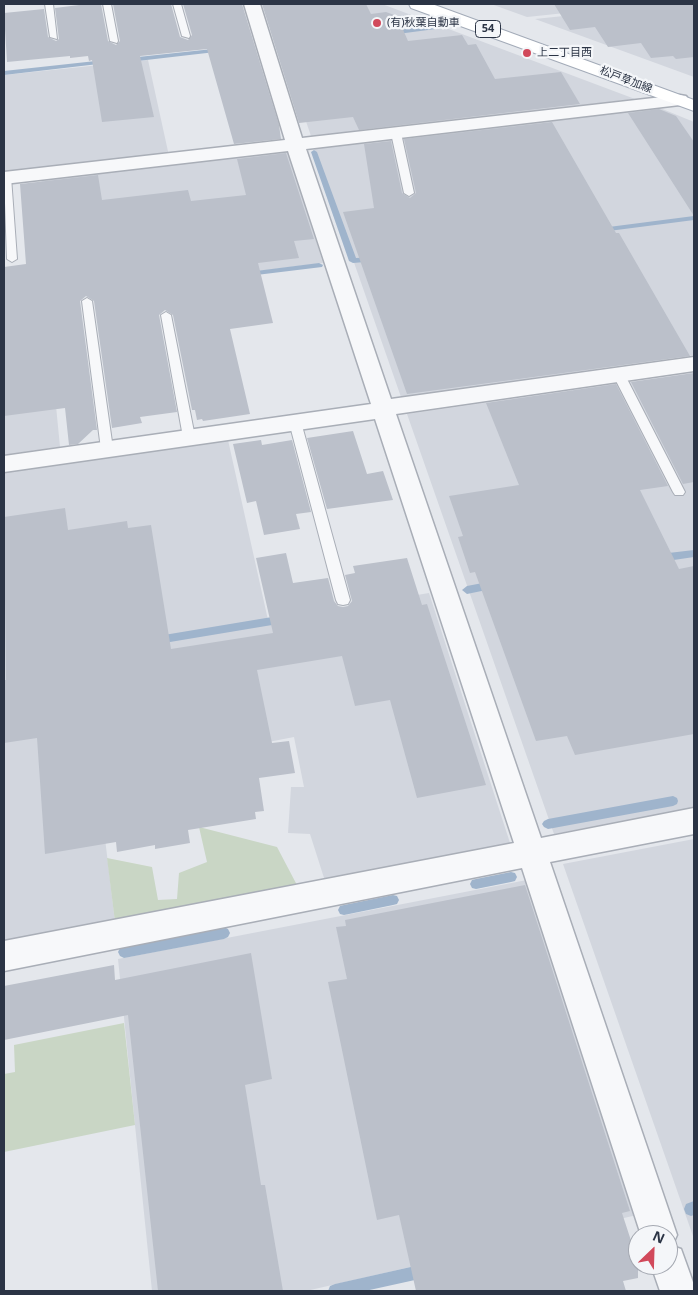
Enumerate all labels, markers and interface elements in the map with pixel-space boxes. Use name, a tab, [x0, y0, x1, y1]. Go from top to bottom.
place label: (有)秋葉自動車	[387, 16, 460, 30]
marker: (有)秋葉自動車	[371, 17, 383, 29]
road number: 54	[476, 20, 500, 38]
place label: 上二丁目西	[537, 46, 592, 60]
marker: 上二丁目西	[521, 47, 533, 59]
street label: 松戸草加線	[598, 64, 654, 96]
north arrow	[628, 1225, 678, 1275]
text: N	[650, 1226, 668, 1248]

